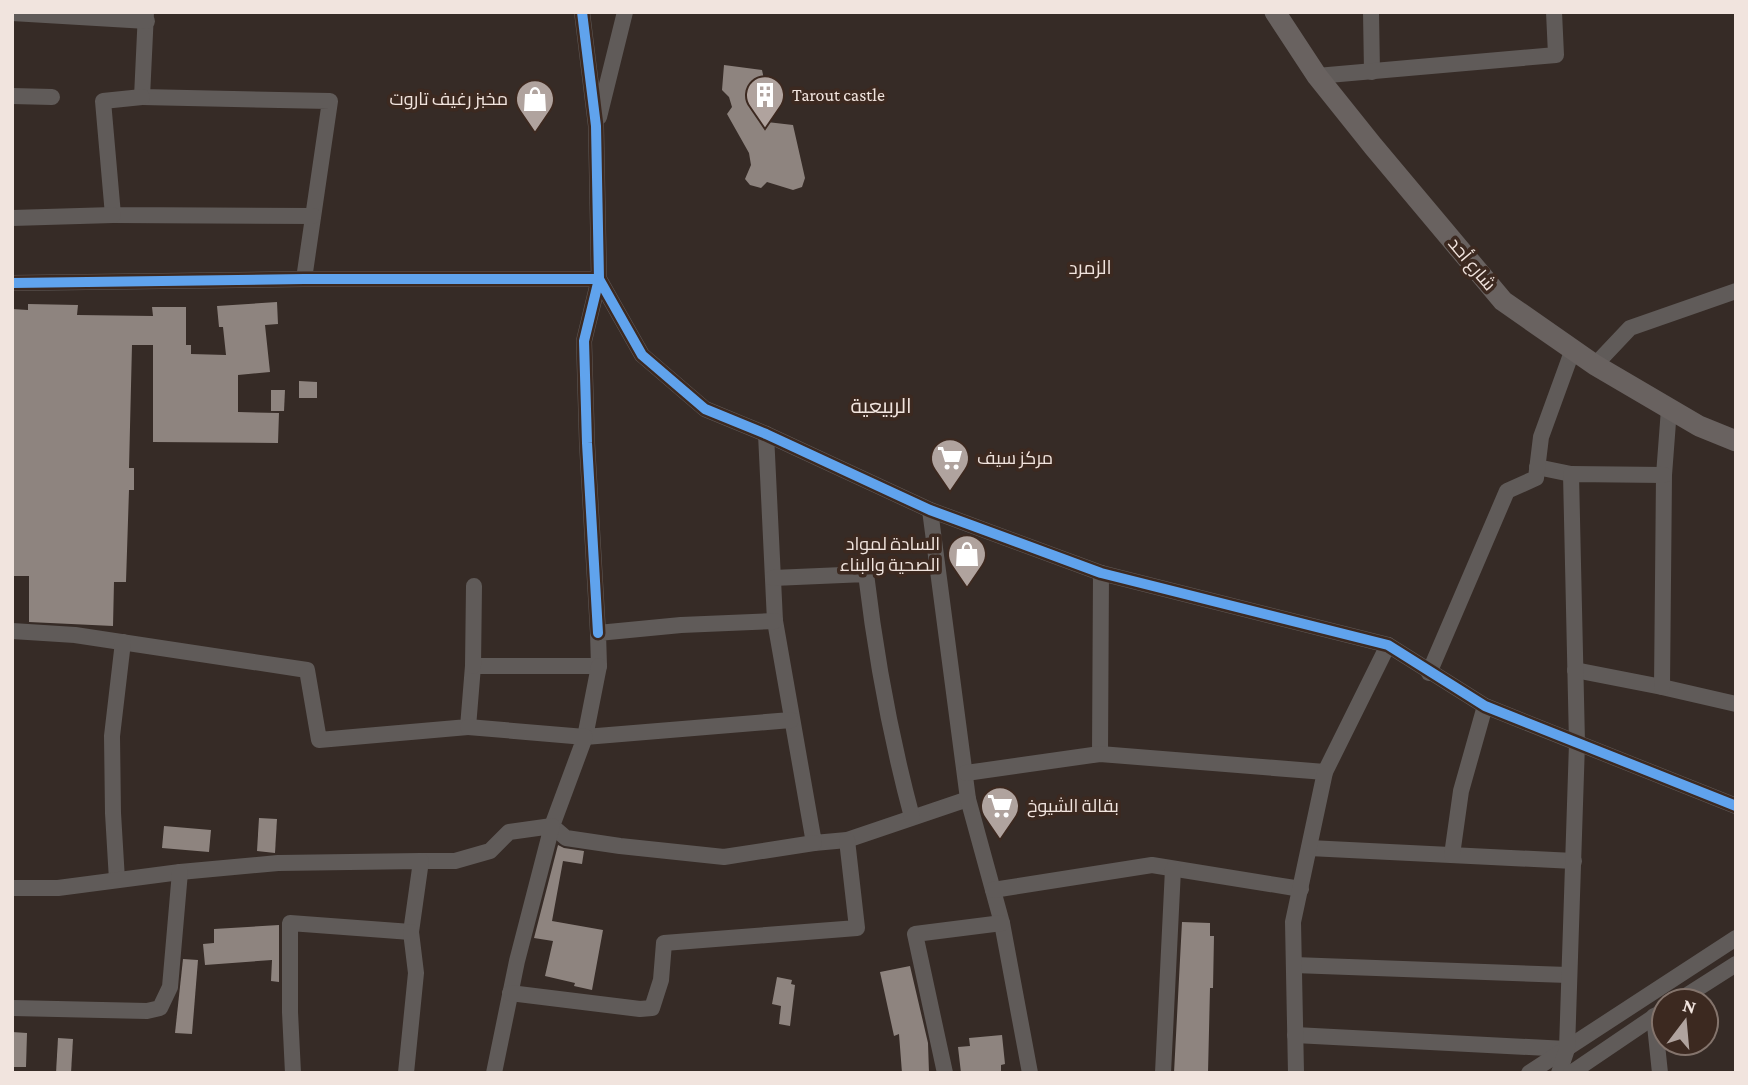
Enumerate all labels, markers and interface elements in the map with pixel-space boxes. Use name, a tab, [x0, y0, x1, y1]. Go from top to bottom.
building icon: Tarout castle	[744, 74, 786, 129]
shop icon: مخبز رغيف تاروت	[514, 78, 556, 133]
place label: Tarout castle	[792, 85, 885, 105]
place label: مخبز رغيف تاروت	[390, 89, 508, 110]
street label: شارع أحد	[1443, 233, 1501, 296]
district label: الزمرد	[1068, 257, 1112, 279]
district label: الربيعية	[850, 394, 912, 418]
supermarket icon: مركز سيف	[929, 437, 971, 492]
place label: مركز سيف	[977, 448, 1053, 469]
shop icon: السادة لمواد الصحية والبناء	[946, 533, 988, 588]
place label: السادة لمواد الصحية والبناء	[840, 534, 940, 576]
supermarket icon: بقالة الشيوخ	[979, 785, 1021, 840]
place label: بقالة الشيوخ	[1027, 796, 1119, 818]
north arrow	[1650, 987, 1720, 1057]
text: N	[1680, 994, 1699, 1018]

